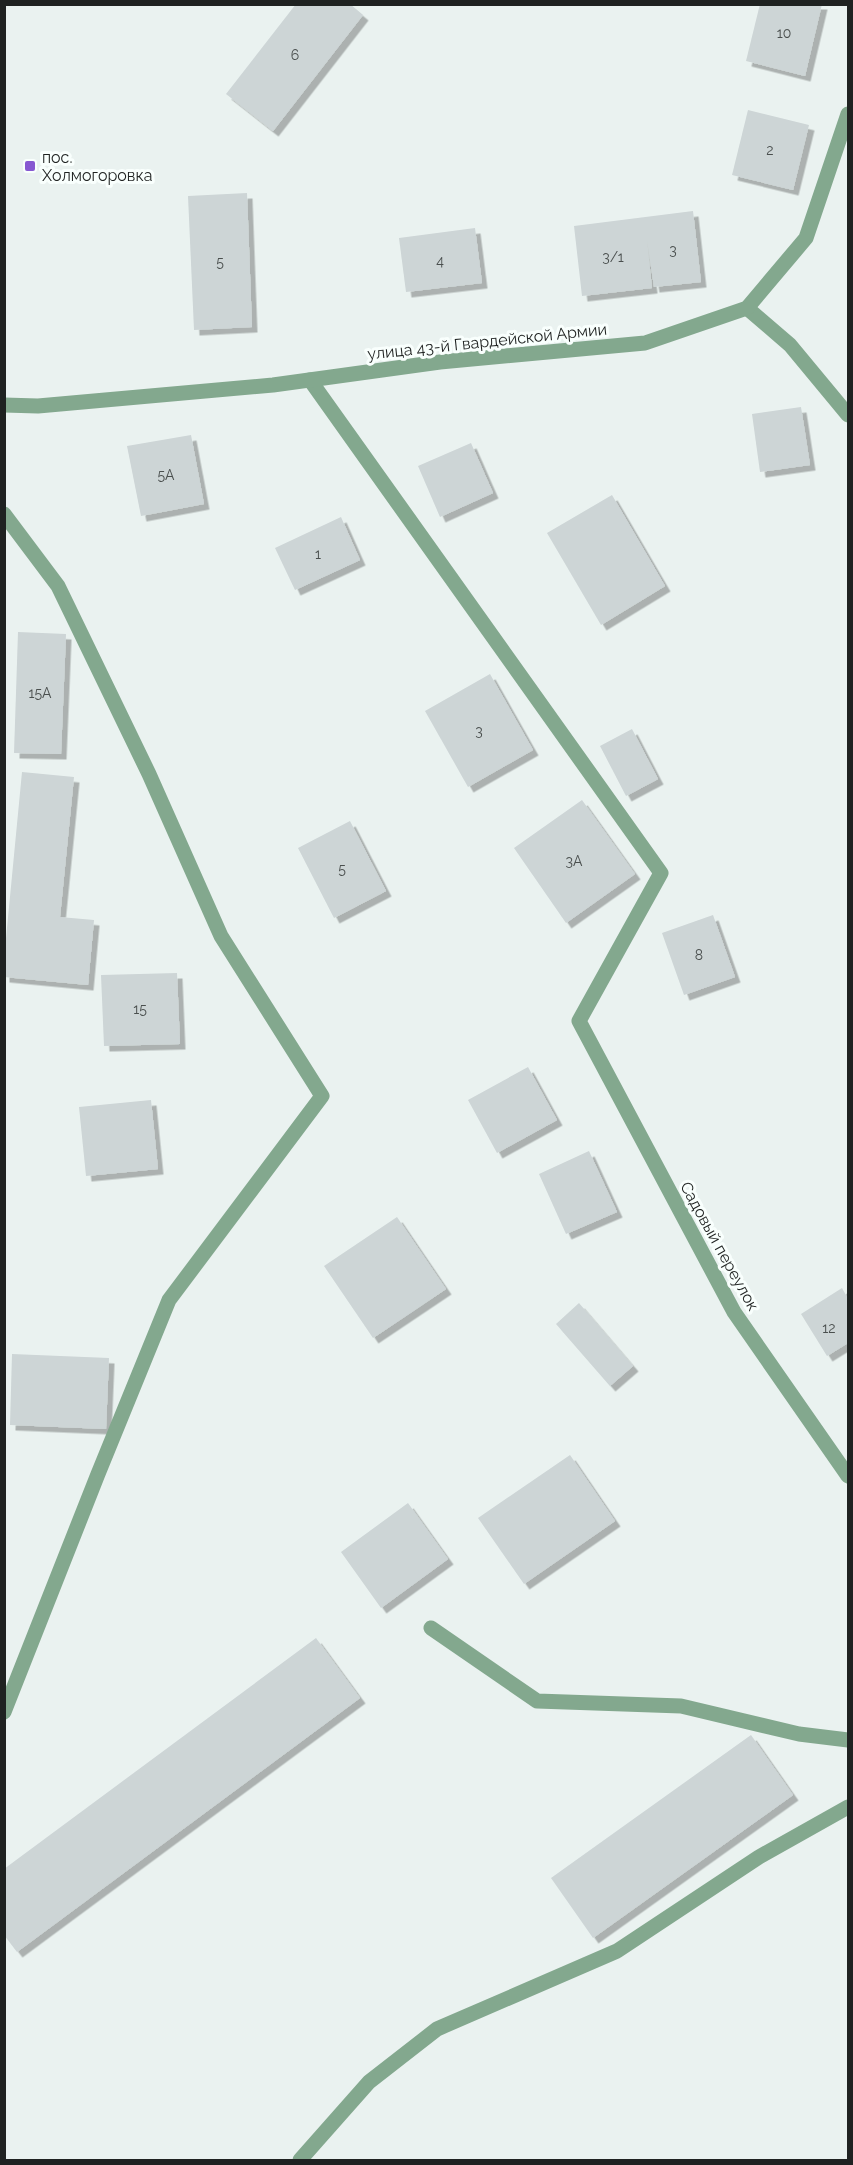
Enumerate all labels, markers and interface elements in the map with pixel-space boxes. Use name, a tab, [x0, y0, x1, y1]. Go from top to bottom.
house number: 10	[777, 25, 791, 41]
house number: 6	[291, 47, 299, 63]
house number: 2	[766, 142, 774, 158]
place label: пос. Холмогоровка	[42, 148, 152, 185]
marker: пос. Холмогоровка	[23, 159, 37, 173]
house number: 3	[669, 242, 677, 258]
house number: 3/1	[602, 249, 624, 265]
house number: 4	[436, 253, 444, 269]
house number: 5	[216, 254, 224, 270]
street label: улица 43-й Гвардейской Армии	[366, 319, 608, 364]
house number: 5А	[157, 467, 175, 483]
house number: 1	[315, 546, 321, 562]
house number: 15А	[28, 685, 52, 701]
house number: 3	[475, 723, 483, 739]
house number: 3А	[566, 853, 583, 869]
house number: 5	[338, 861, 346, 877]
house number: 8	[695, 947, 703, 963]
house number: 15	[133, 1001, 147, 1017]
street label: Садовый переулок	[676, 1178, 763, 1314]
house number: 12	[822, 1320, 836, 1336]

